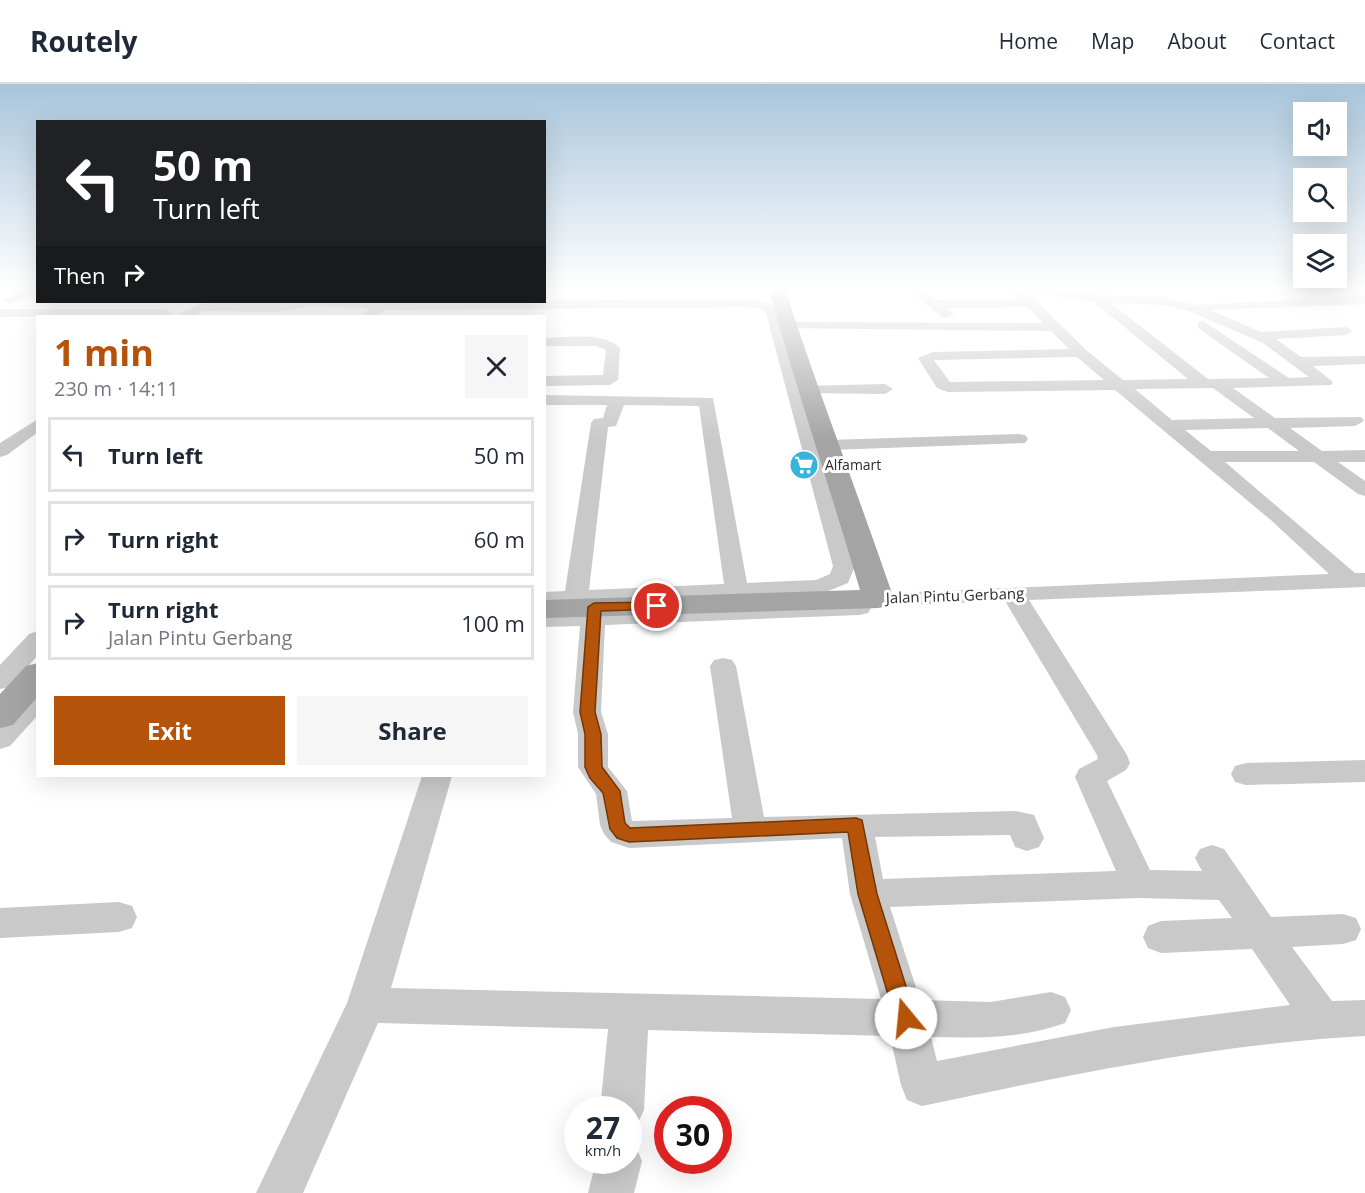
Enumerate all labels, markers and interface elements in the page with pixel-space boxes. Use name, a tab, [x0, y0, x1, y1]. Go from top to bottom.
text: Routely	[30, 22, 137, 60]
text: Home	[999, 27, 1058, 55]
text: Map	[1091, 27, 1134, 55]
text: About	[1167, 27, 1227, 55]
text: Contact	[1260, 27, 1335, 55]
map controls	[1293, 102, 1347, 288]
button: sound	[1293, 102, 1347, 156]
text: 50 m	[153, 136, 253, 193]
icon: left	[54, 144, 132, 222]
button: search	[1293, 168, 1347, 222]
text: Turn left	[153, 190, 260, 227]
button: layers	[1293, 234, 1347, 288]
icon: right	[117, 258, 150, 291]
text: Then	[54, 260, 105, 290]
text: 1 min	[54, 328, 154, 377]
button: close	[465, 335, 528, 398]
text: 230 m · 14:11	[54, 375, 179, 402]
icon: left	[57, 438, 90, 471]
text: Turn left	[108, 440, 203, 470]
text: 50 m	[474, 440, 525, 470]
supermarket icon: Alfamart	[788, 449, 820, 481]
place label: Alfamart	[825, 455, 881, 474]
icon: right	[57, 522, 90, 555]
text: Turn right	[108, 524, 219, 554]
text: 60 m	[474, 524, 525, 554]
pin	[631, 580, 682, 631]
street label: Jalan Pintu Gerbang	[883, 583, 1024, 607]
icon: arrive	[640, 589, 673, 622]
text: Turn right	[108, 594, 219, 624]
icon: right	[57, 606, 90, 639]
text: 100 m	[461, 608, 525, 638]
text: Jalan Pintu Gerbang	[108, 624, 292, 651]
button: Exit	[54, 696, 285, 765]
button: Share	[297, 696, 528, 765]
position arrow	[874, 986, 938, 1050]
speed limit sign: 30	[654, 1096, 732, 1174]
text: 27	[586, 1107, 620, 1148]
text: km/h	[585, 1140, 621, 1160]

